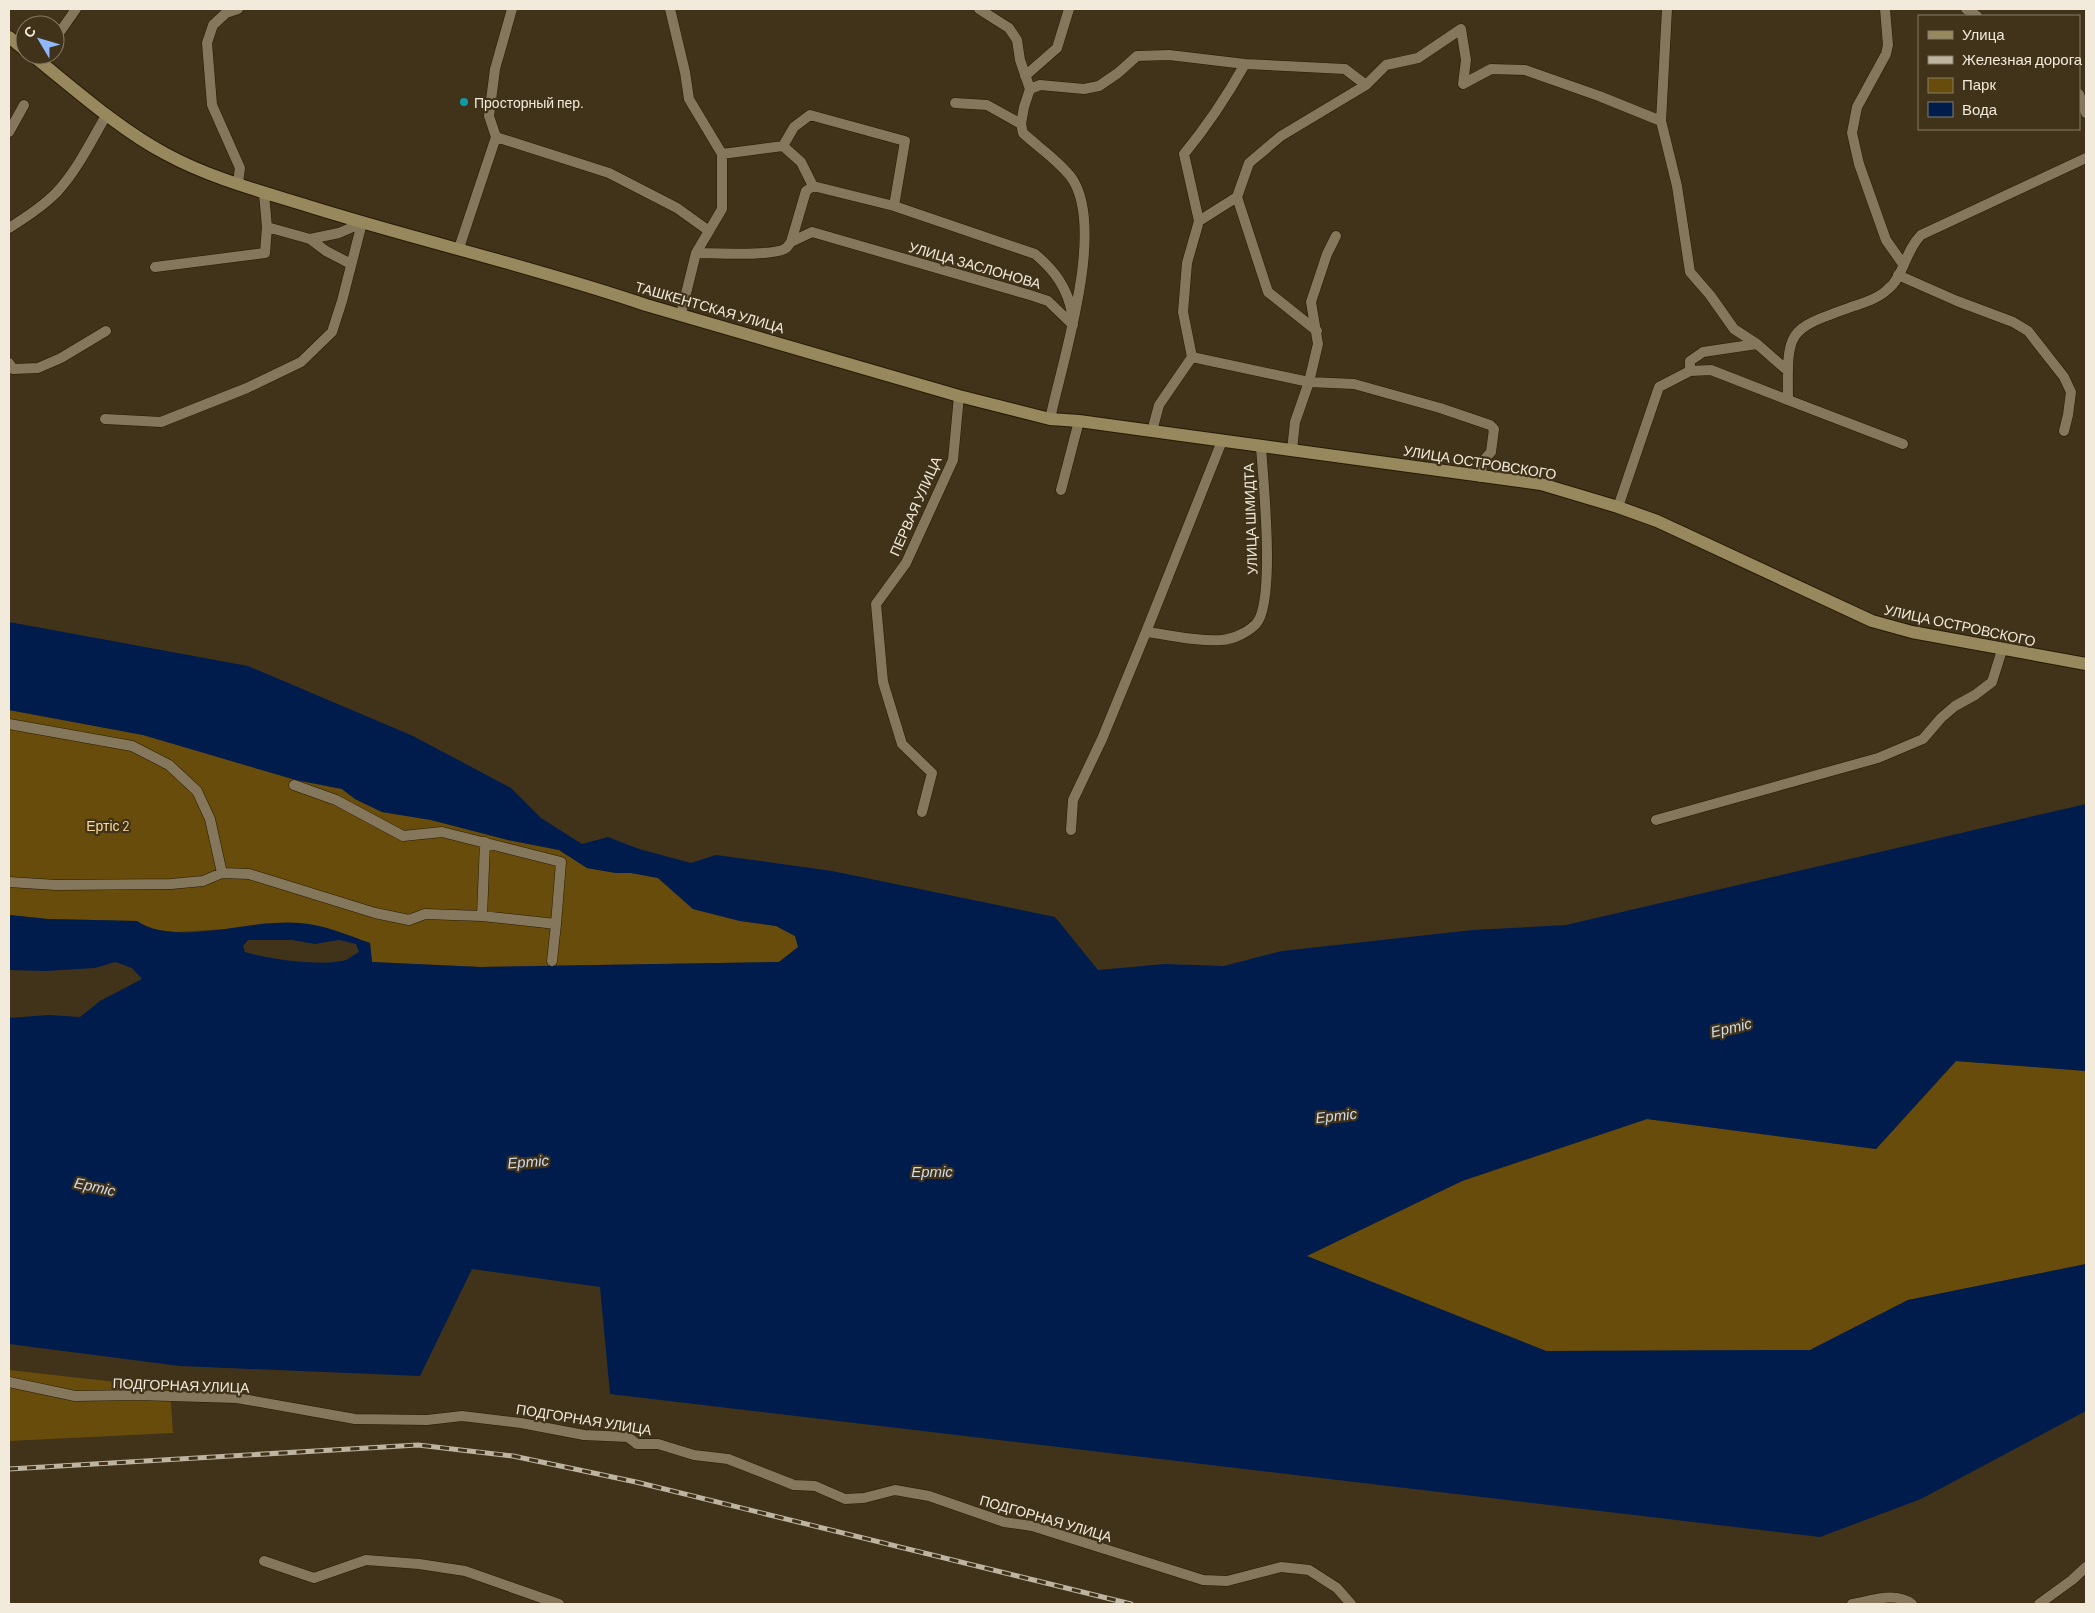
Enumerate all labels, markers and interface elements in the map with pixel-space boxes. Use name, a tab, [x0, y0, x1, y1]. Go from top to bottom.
north arrow	[15, 15, 65, 65]
legend	[1918, 15, 2080, 130]
text: С	[20, 22, 39, 41]
text: Улица	[1962, 25, 2005, 43]
text: Железная дорога	[1962, 50, 2083, 68]
text: Парк	[1962, 75, 1996, 93]
place label: Просторный пер.	[474, 94, 584, 111]
marker: Просторный пер.	[458, 96, 470, 108]
text: Вода	[1962, 100, 1998, 118]
street label: УЛИЦА ЗАСЛОНОВА	[907, 238, 1044, 292]
street label: ТАШКЕНТСКАЯ УЛИЦА	[633, 278, 787, 337]
street label: УЛИЦА ОСТРОВСКОГО	[1402, 442, 1558, 483]
street label: ПЕРВАЯ УЛИЦА	[885, 453, 945, 558]
street label: УЛИЦА ШМИДТА	[1240, 462, 1260, 575]
street label: УЛИЦА ОСТРОВСКОГО	[1883, 601, 2038, 649]
park label: Ертіс 2	[86, 817, 130, 834]
water label: Ертіс	[1709, 1013, 1754, 1040]
water label: Ертіс	[1314, 1104, 1358, 1126]
water label: Ертіс	[507, 1151, 550, 1171]
water label: Ертіс	[911, 1162, 953, 1180]
water label: Ертіс	[73, 1173, 118, 1199]
street label: ПОДГОРНАЯ УЛИЦА	[112, 1374, 250, 1396]
street label: ПОДГОРНАЯ УЛИЦА	[515, 1400, 654, 1438]
street label: ПОДГОРНАЯ УЛИЦА	[978, 1491, 1115, 1545]

